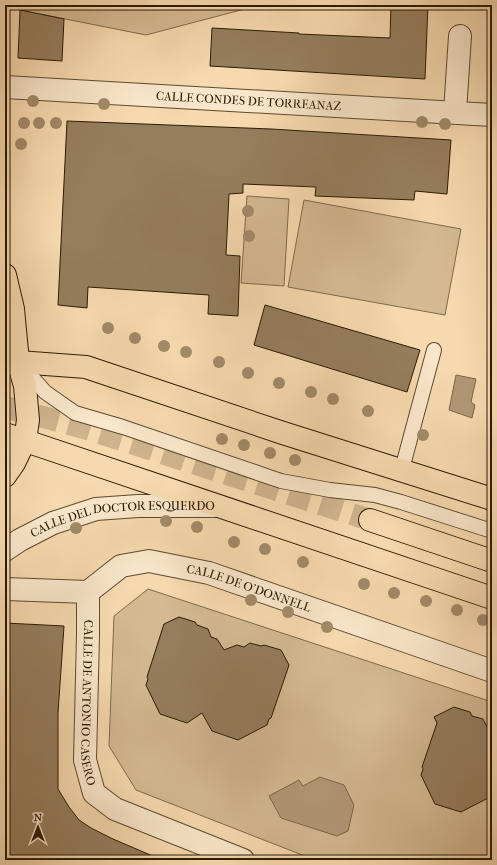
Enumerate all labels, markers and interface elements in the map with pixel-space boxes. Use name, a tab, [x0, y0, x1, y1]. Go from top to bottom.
street label: CALLE CONDES DE TORREANAZ	[156, 89, 342, 113]
street label: CALLE DEL DOCTOR ESQUERDO	[28, 499, 215, 540]
street label: CALLE DE O'DONNELL	[185, 562, 313, 615]
street label: CALLE DE ANTONIO CASERO	[78, 620, 99, 787]
north arrow	[18, 807, 58, 847]
text: N	[34, 811, 43, 824]

